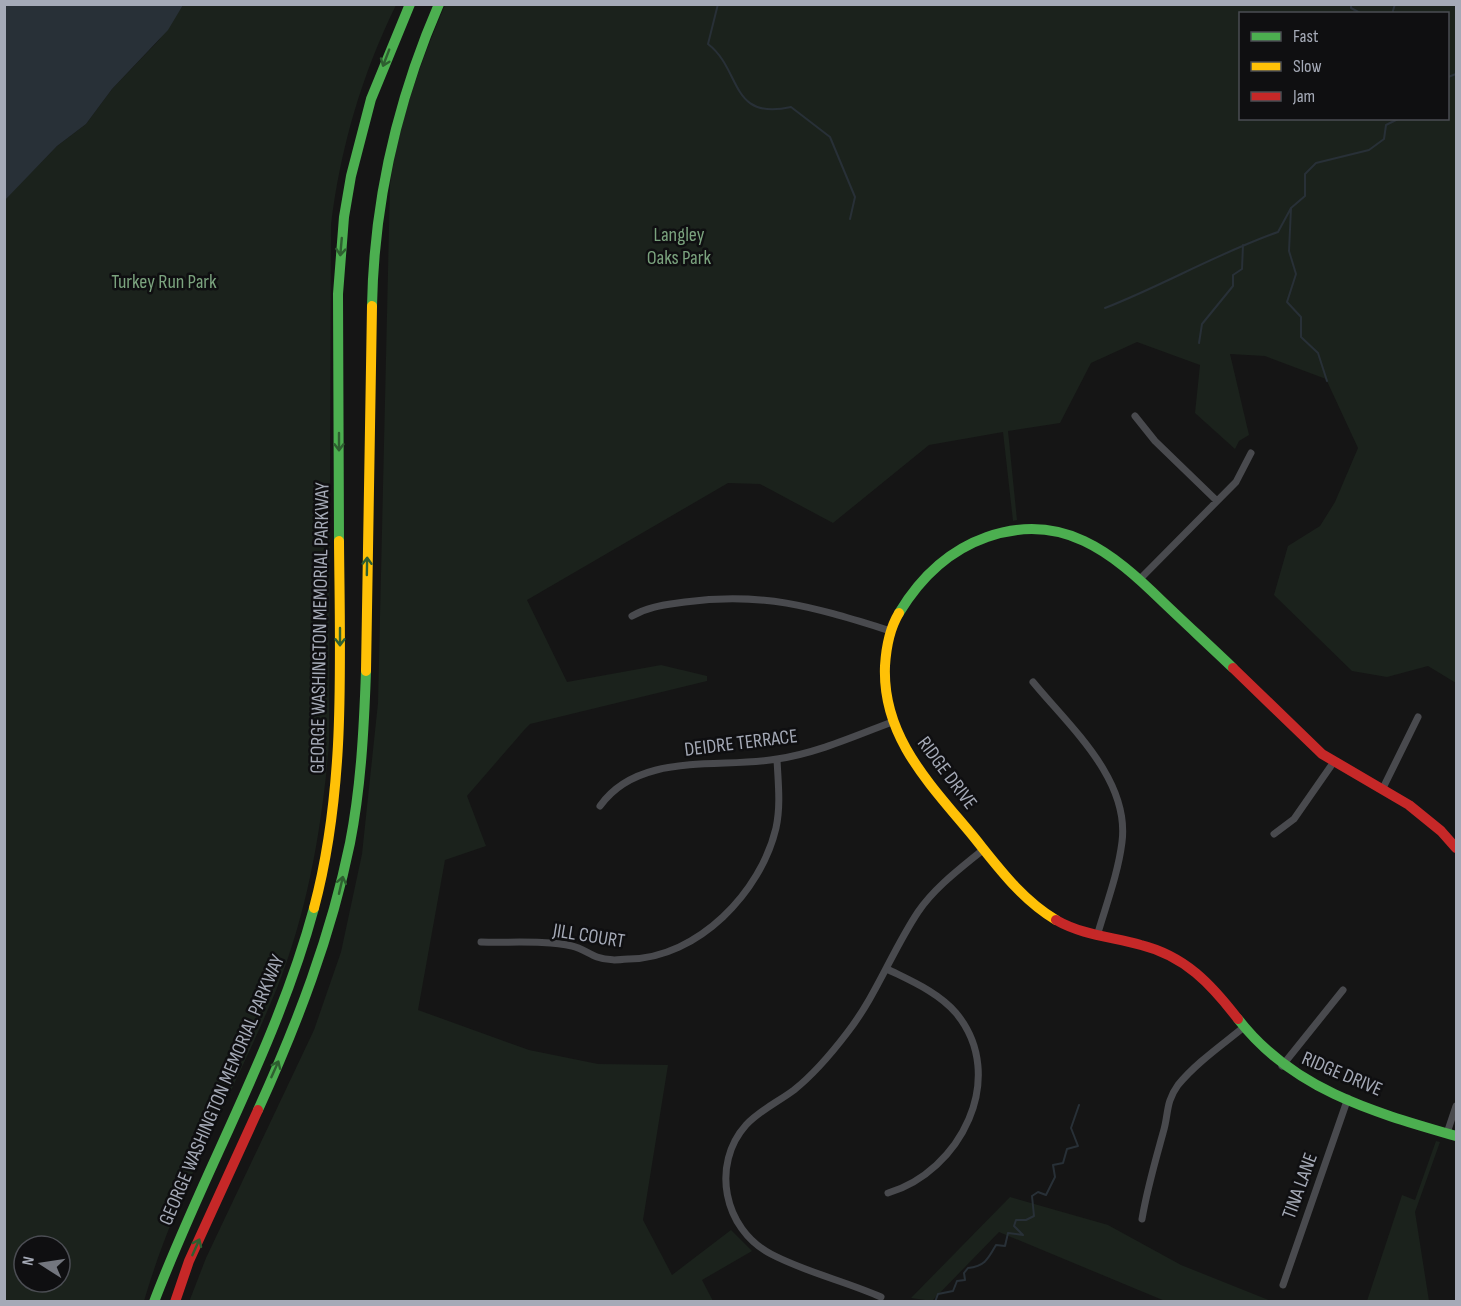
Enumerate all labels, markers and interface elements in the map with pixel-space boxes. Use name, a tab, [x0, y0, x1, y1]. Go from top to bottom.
legend	[1239, 12, 1449, 120]
text: Fast	[1293, 26, 1319, 47]
one-way arrow	[380, 48, 391, 67]
text: Slow	[1293, 56, 1322, 77]
text: Jam	[1292, 86, 1315, 107]
park label: Langley Oaks Park	[647, 223, 712, 270]
one-way arrow	[335, 236, 346, 256]
park label: Turkey Run Park	[111, 270, 217, 294]
one-way arrow	[333, 431, 345, 451]
street label: GEORGE WASHINGTON MEMORIAL PARKWAY	[305, 481, 335, 774]
one-way arrow	[361, 557, 372, 577]
one-way arrow	[334, 626, 346, 646]
street label: DEIDRE TERRACE	[683, 724, 799, 762]
street label: RIDGE DRIVE	[912, 732, 982, 814]
one-way arrow	[336, 876, 347, 896]
street label: JILL COURT	[550, 918, 627, 954]
street label: GEORGE WASHINGTON MEMORIAL PARKWAY	[154, 951, 290, 1229]
street label: RIDGE DRIVE	[1298, 1046, 1386, 1102]
one-way arrow	[270, 1060, 281, 1078]
street label: TINA LANE	[1277, 1150, 1323, 1222]
north arrow	[12, 1234, 72, 1294]
one-way arrow	[190, 1238, 202, 1256]
text: N	[19, 1255, 39, 1267]

